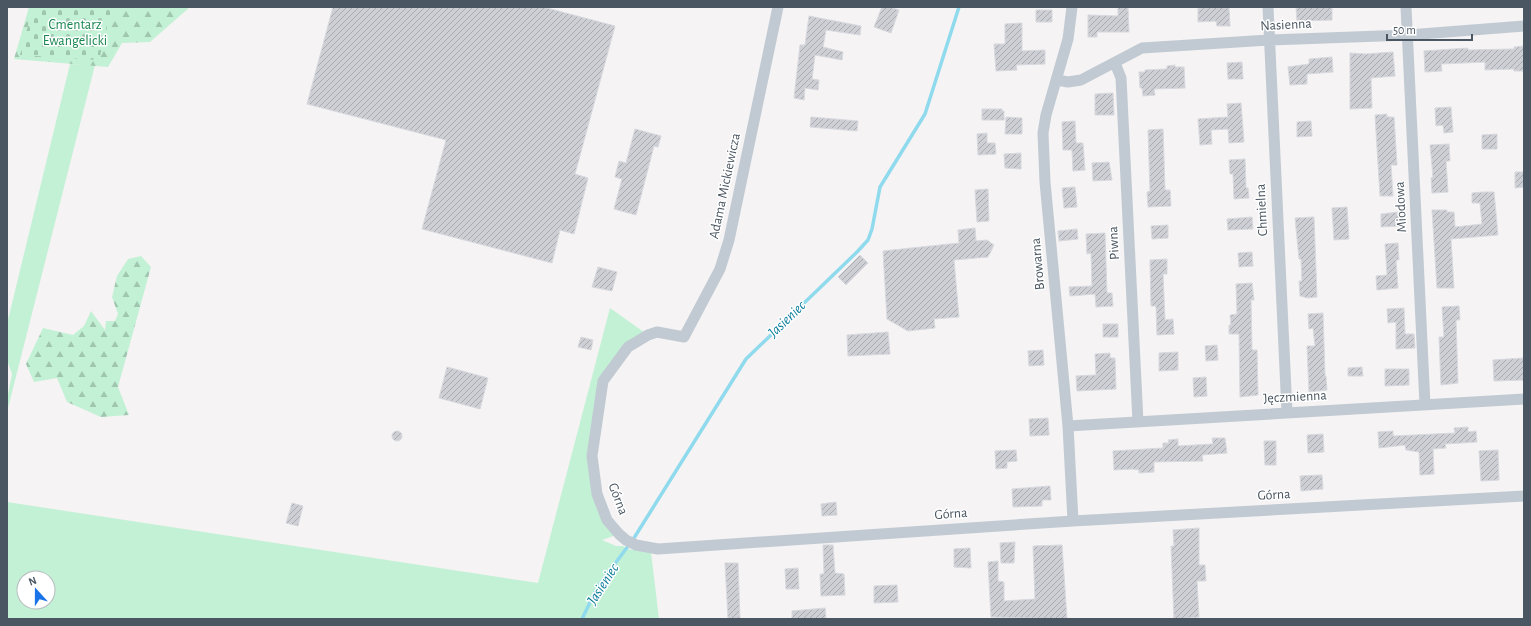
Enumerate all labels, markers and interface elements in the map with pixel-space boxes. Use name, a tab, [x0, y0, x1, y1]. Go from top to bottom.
scale bar	[1387, 16, 1472, 42]
street label: Nasienna	[1260, 17, 1313, 33]
park label: Cmentarz Ewangelicki	[43, 18, 107, 48]
text: 50 m	[1393, 24, 1416, 36]
street label: Adama Mickiewicza	[707, 131, 743, 240]
street label: Miodowa	[1393, 181, 1409, 233]
street label: Chmielna	[1254, 183, 1270, 237]
street label: Piwna	[1106, 225, 1122, 260]
street label: Browarna	[1029, 237, 1047, 291]
water label: Jasieniec	[765, 297, 809, 341]
street label: Jęczmienna	[1263, 388, 1328, 406]
street label: Górna	[606, 481, 631, 517]
street label: Górna	[1257, 487, 1291, 503]
street label: Górna	[934, 506, 969, 522]
water label: Jasieniec	[584, 560, 622, 608]
north arrow	[16, 570, 56, 610]
text: N	[27, 575, 38, 588]

